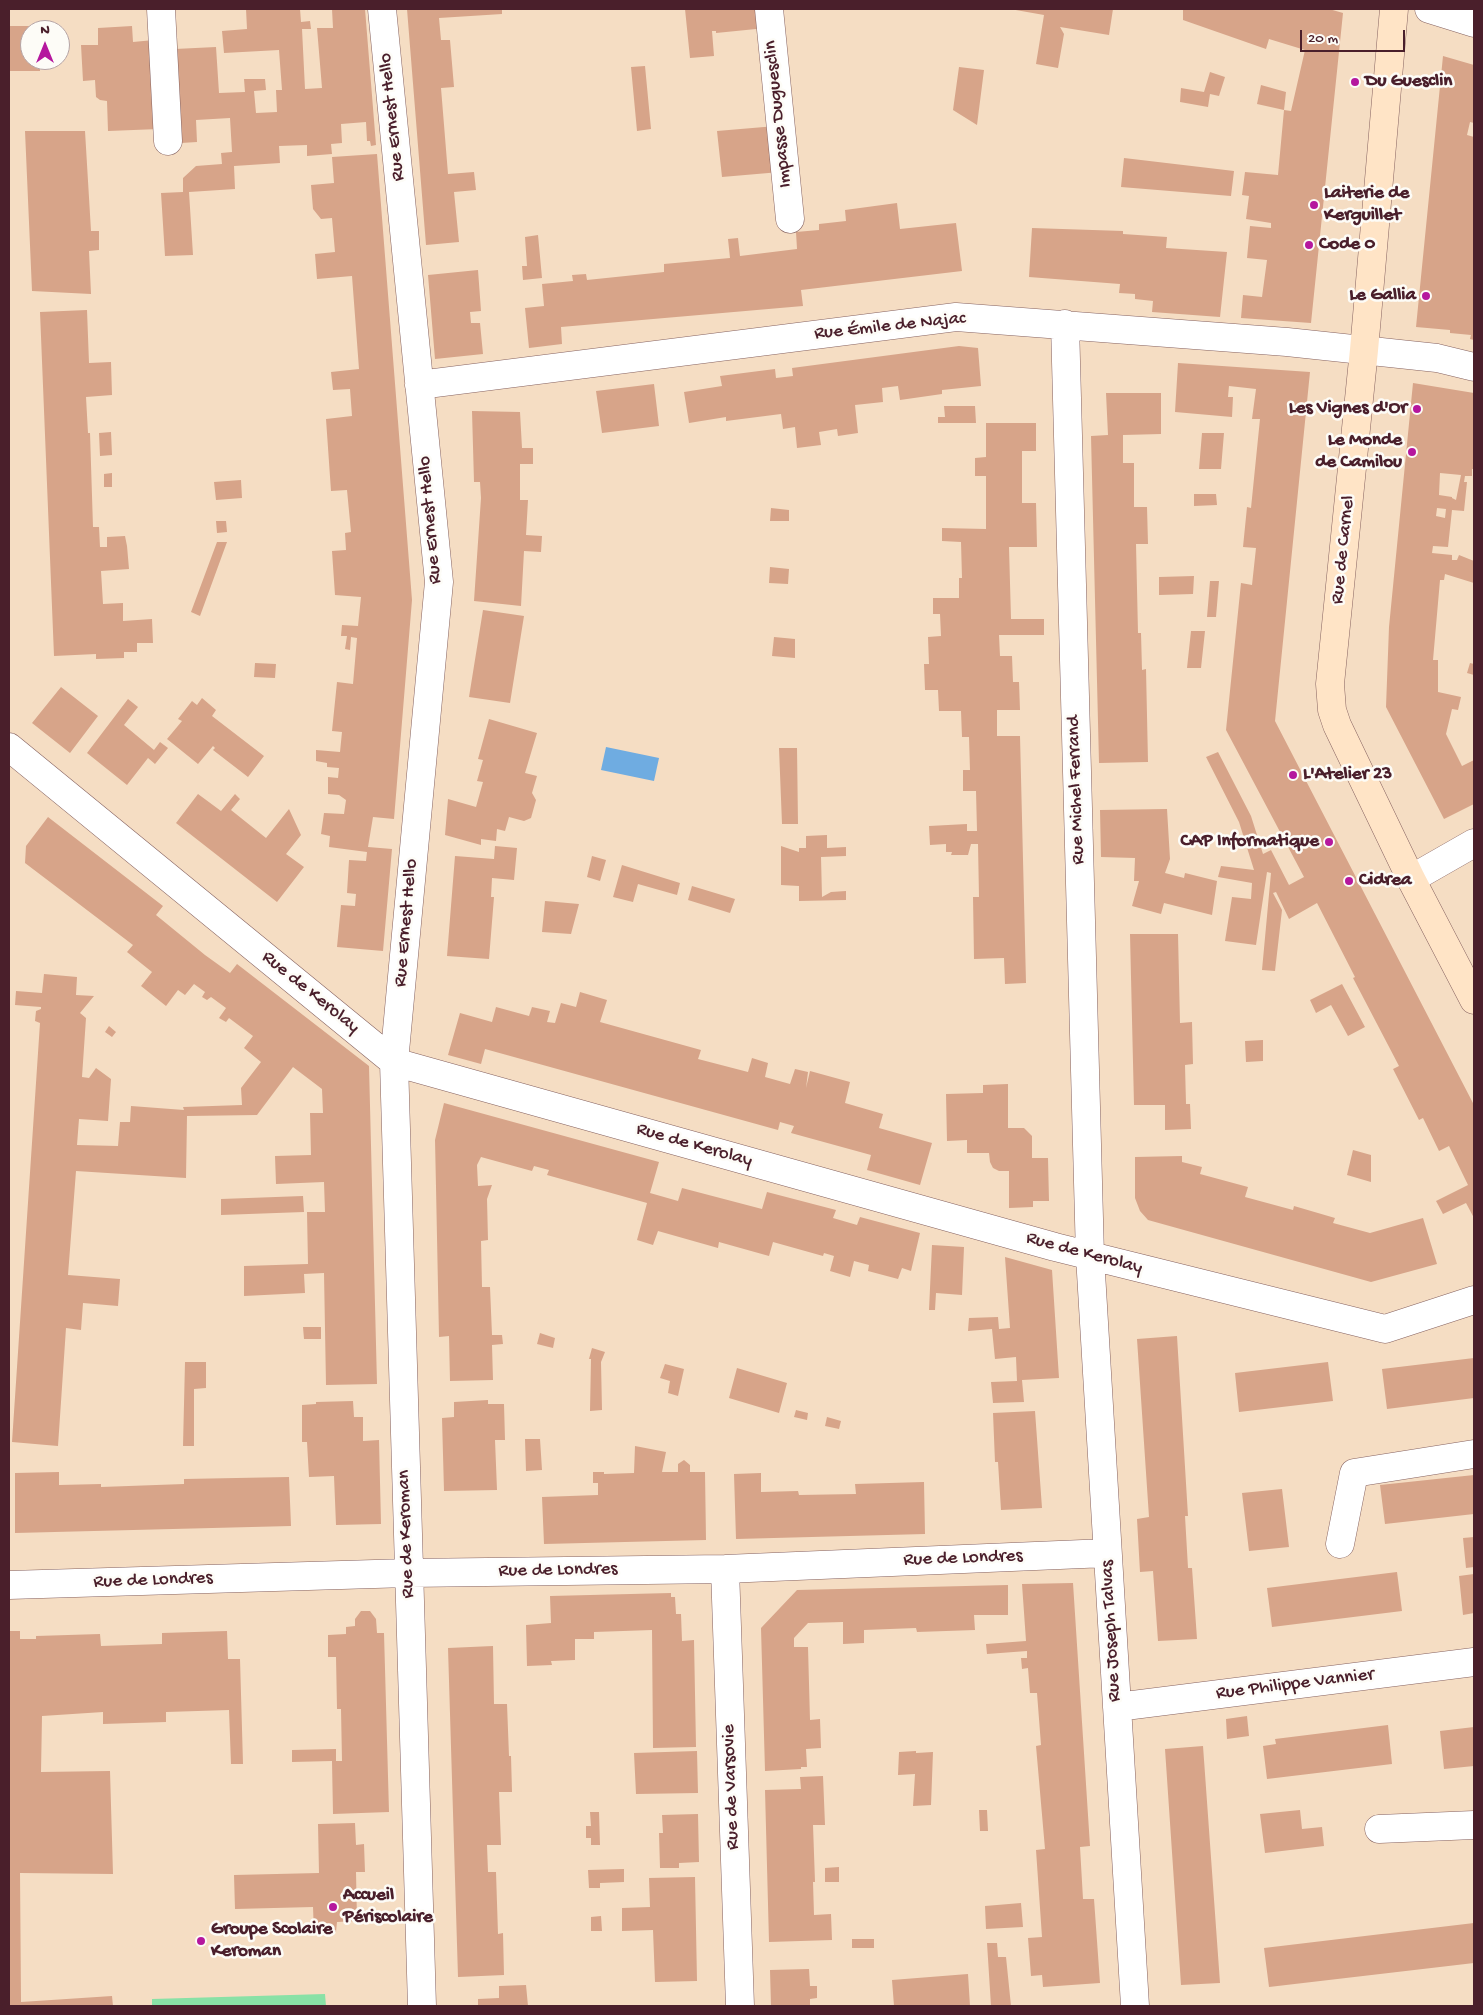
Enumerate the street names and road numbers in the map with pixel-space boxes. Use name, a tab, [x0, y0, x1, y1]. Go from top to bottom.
street label: Impasse Duguesclin	[760, 39, 798, 189]
street label: Rue Ernest Hello	[375, 52, 411, 182]
street label: Rue Émile de Najac	[813, 308, 967, 346]
street label: Rue Ernest Hello	[414, 455, 448, 585]
street label: Rue de Carnel	[1327, 495, 1361, 605]
street label: Rue Michel Ferrand	[1063, 715, 1091, 865]
street label: Rue Ernest Hello	[390, 858, 424, 988]
street label: Rue de Kerolay	[256, 947, 364, 1039]
street label: Rue de Kerolay	[633, 1119, 755, 1173]
street label: Rue de Kerolay	[1023, 1228, 1145, 1280]
street label: Rue de Keroman	[393, 1469, 421, 1599]
street label: Rue de Londres	[903, 1546, 1023, 1572]
street label: Rue de Londres	[498, 1559, 618, 1583]
street label: Rue Joseph Talvas	[1097, 1560, 1127, 1702]
street label: Rue de Londres	[93, 1568, 213, 1594]
street label: Rue Philippe Vannier	[1215, 1664, 1375, 1706]
street label: Rue de Varsovie	[718, 1724, 746, 1850]

